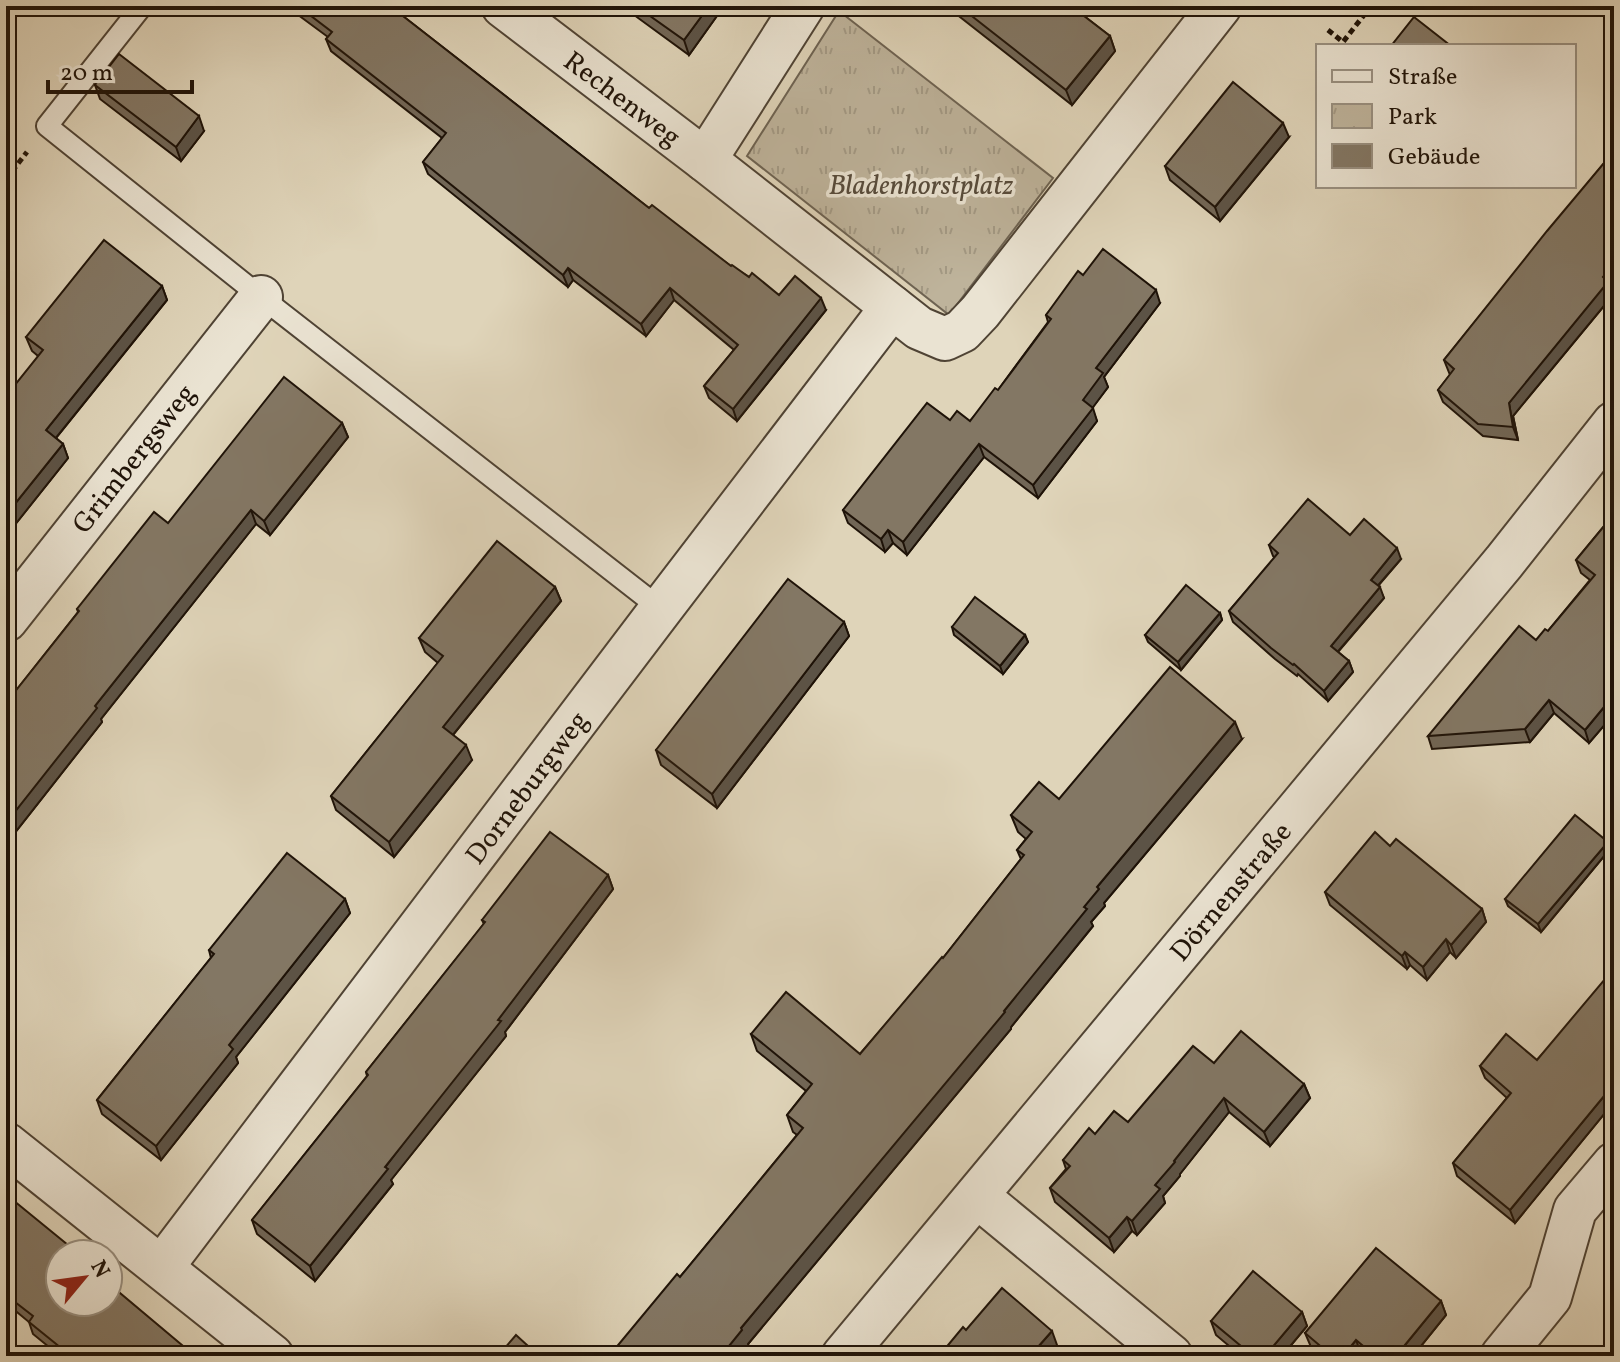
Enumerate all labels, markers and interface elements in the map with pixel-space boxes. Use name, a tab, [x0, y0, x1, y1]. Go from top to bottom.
street label: Rechenweg	[555, 43, 688, 157]
scale bar	[48, 44, 192, 94]
legend	[1316, 44, 1576, 188]
text: 20 m	[60, 57, 113, 91]
text: Straße	[1388, 61, 1457, 95]
text: Park	[1388, 101, 1437, 135]
text: Gebäude	[1388, 141, 1480, 175]
park label: Bladenhorstplatz	[829, 167, 1013, 206]
street label: Grimbergsweg	[64, 376, 206, 543]
street label: Dorneburgweg	[457, 704, 599, 873]
street label: Dörnenstraße	[1162, 814, 1302, 971]
north arrow	[44, 1238, 124, 1318]
text: N	[82, 1255, 117, 1284]

